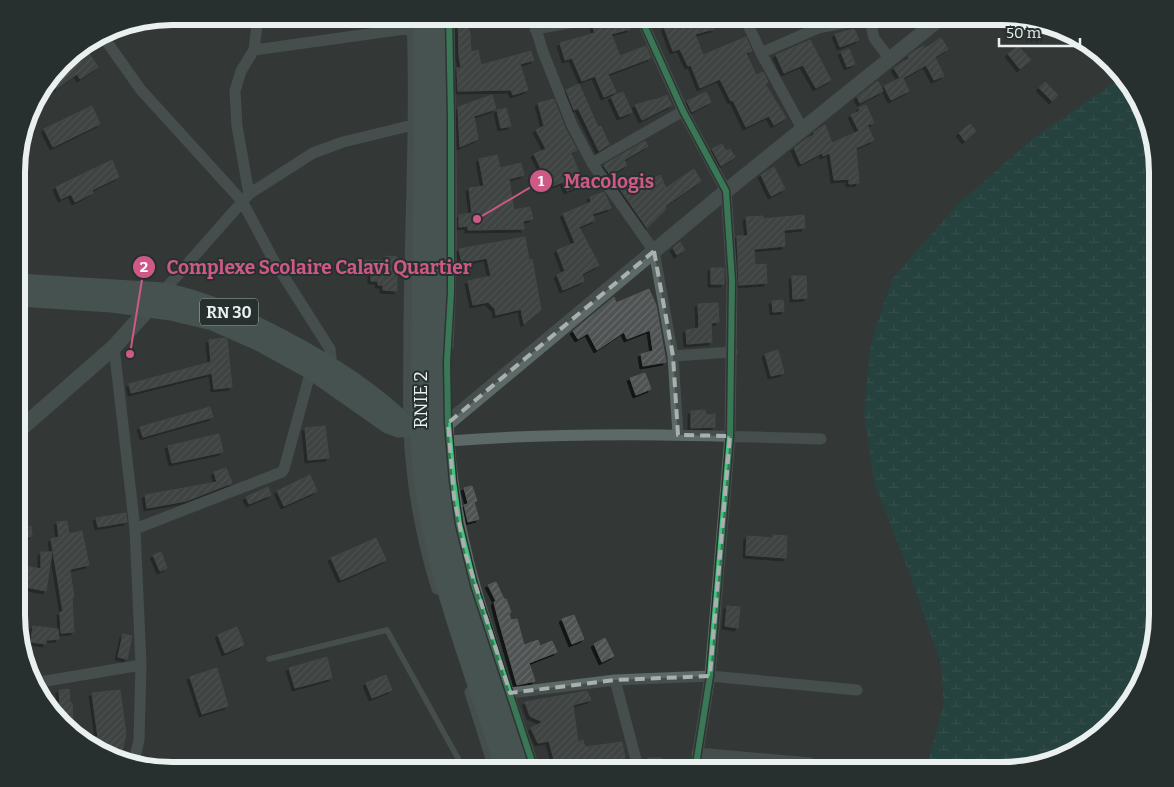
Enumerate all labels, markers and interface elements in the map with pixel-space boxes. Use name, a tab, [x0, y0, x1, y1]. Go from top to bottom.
scale bar	[999, 15, 1080, 47]
text: 50 m	[1006, 24, 1042, 42]
callout: Macologis	[529, 164, 664, 198]
text: Macologis	[564, 170, 654, 193]
text: 1	[538, 172, 545, 190]
callout: Complexe Scolaire Calavi Quartier	[131, 250, 482, 284]
text: Complexe Scolaire Calavi Quartier	[166, 256, 472, 279]
text: 2	[140, 258, 148, 276]
road number: RN 30	[200, 298, 258, 326]
street label: RNIE 2	[410, 371, 432, 429]

